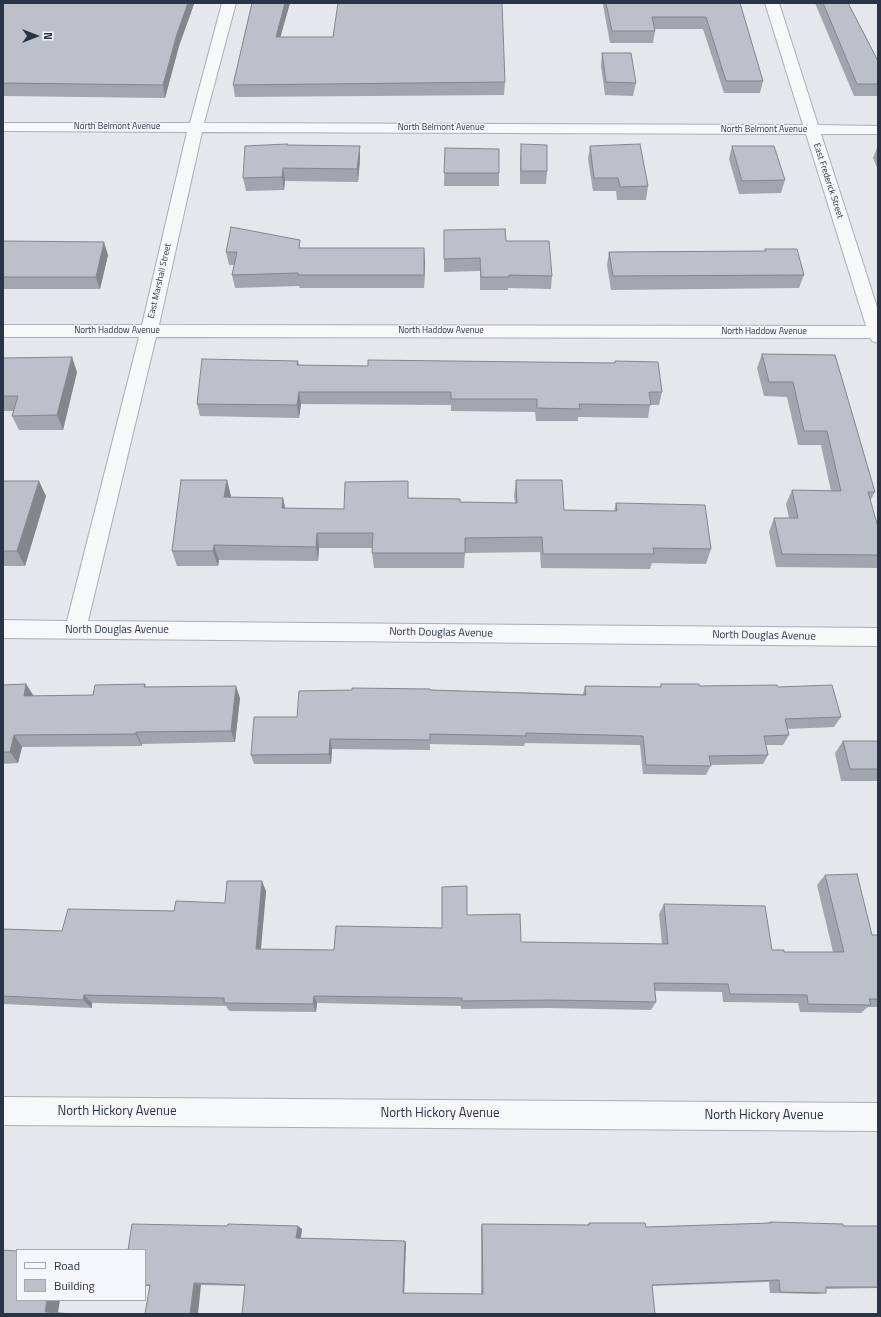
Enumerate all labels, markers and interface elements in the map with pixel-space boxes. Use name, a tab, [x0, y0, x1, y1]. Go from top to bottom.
north arrow	[16, 16, 56, 56]
text: N	[40, 32, 56, 40]
street label: North Belmont Avenue	[74, 122, 160, 132]
street label: North Belmont Avenue	[398, 123, 484, 133]
street label: North Belmont Avenue	[721, 125, 807, 135]
street label: East Frederick Street	[811, 142, 845, 220]
street label: East Marshall Street	[146, 242, 174, 320]
street label: North Haddow Avenue	[74, 326, 160, 336]
street label: North Haddow Avenue	[398, 326, 484, 336]
street label: North Haddow Avenue	[721, 327, 807, 337]
street label: North Douglas Avenue	[65, 623, 169, 637]
street label: North Douglas Avenue	[389, 625, 493, 641]
street label: North Douglas Avenue	[712, 628, 816, 644]
street label: North Hickory Avenue	[57, 1104, 177, 1120]
street label: North Hickory Avenue	[380, 1106, 500, 1122]
street label: North Hickory Avenue	[704, 1108, 824, 1124]
legend	[16, 1249, 146, 1301]
text: Road	[54, 1256, 80, 1275]
text: Building	[54, 1276, 95, 1295]

